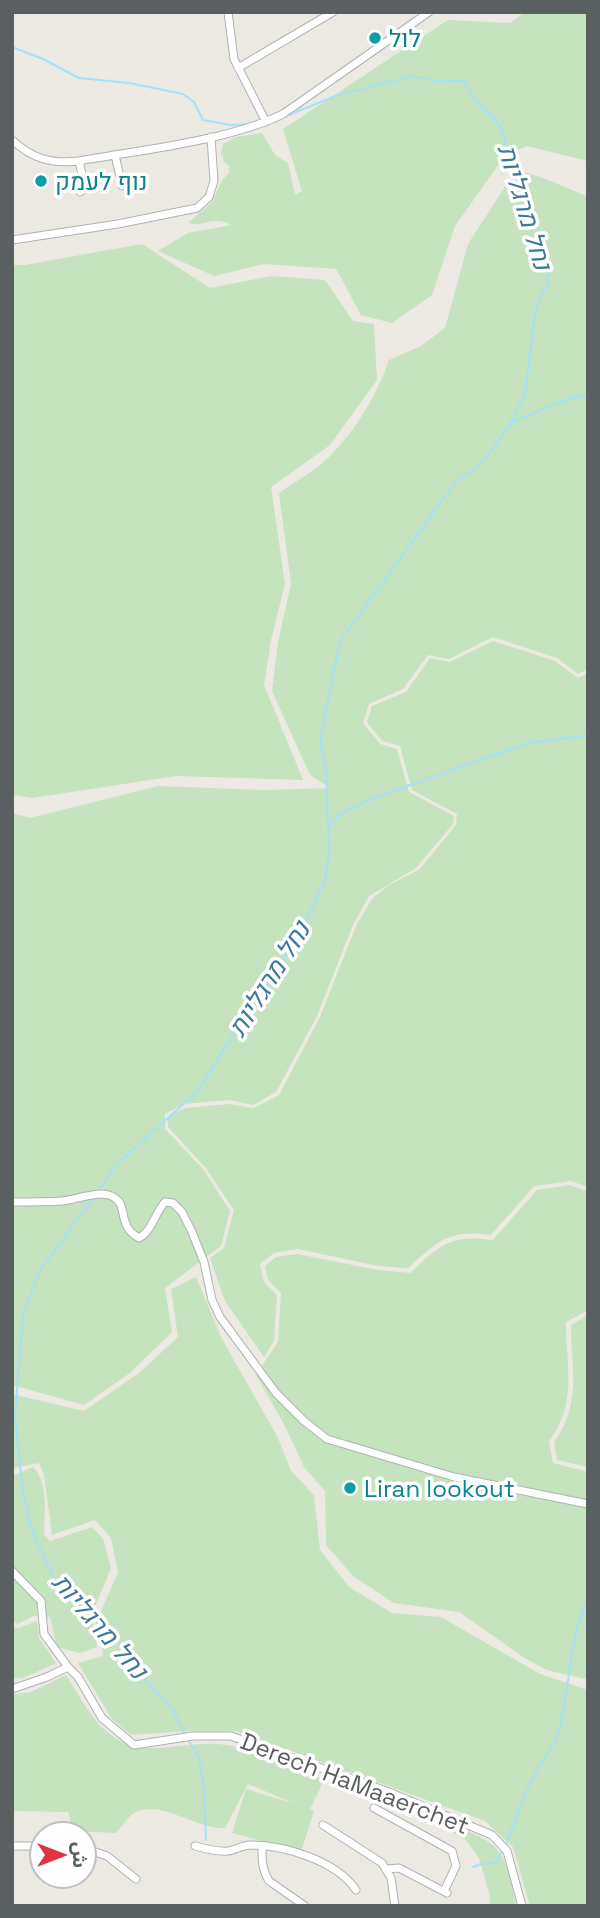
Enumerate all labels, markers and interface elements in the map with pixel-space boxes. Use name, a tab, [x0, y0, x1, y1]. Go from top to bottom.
place label: לול	[389, 23, 421, 54]
marker: לול	[367, 30, 383, 46]
water label: נחל מרגליות	[490, 140, 561, 275]
place label: נוף לעמק	[55, 166, 148, 197]
marker: נוף לעמק	[33, 173, 49, 189]
water label: נחל מרגליות	[220, 914, 319, 1043]
place label: Liran lookout	[364, 1473, 515, 1504]
marker: Liran lookout	[342, 1480, 358, 1496]
water label: נחל מרגליות	[45, 1566, 156, 1687]
street label: Derech HaMaaerchet	[236, 1725, 474, 1841]
north arrow	[28, 1820, 98, 1890]
text: ش	[67, 1842, 92, 1868]

